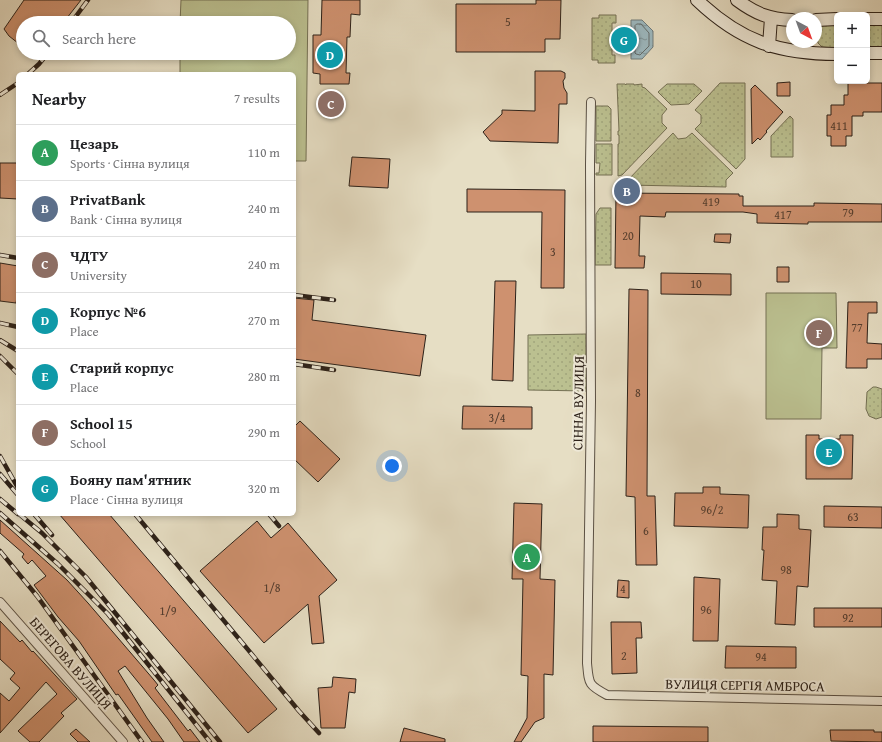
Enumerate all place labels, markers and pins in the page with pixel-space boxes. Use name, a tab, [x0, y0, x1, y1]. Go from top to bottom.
pin: G	[611, 25, 637, 55]
pin: D	[317, 40, 343, 70]
pin: C	[318, 89, 344, 119]
pin: B	[614, 176, 640, 206]
pin: F	[806, 318, 832, 348]
pin: E	[816, 437, 842, 467]
pin: A	[514, 542, 540, 572]

